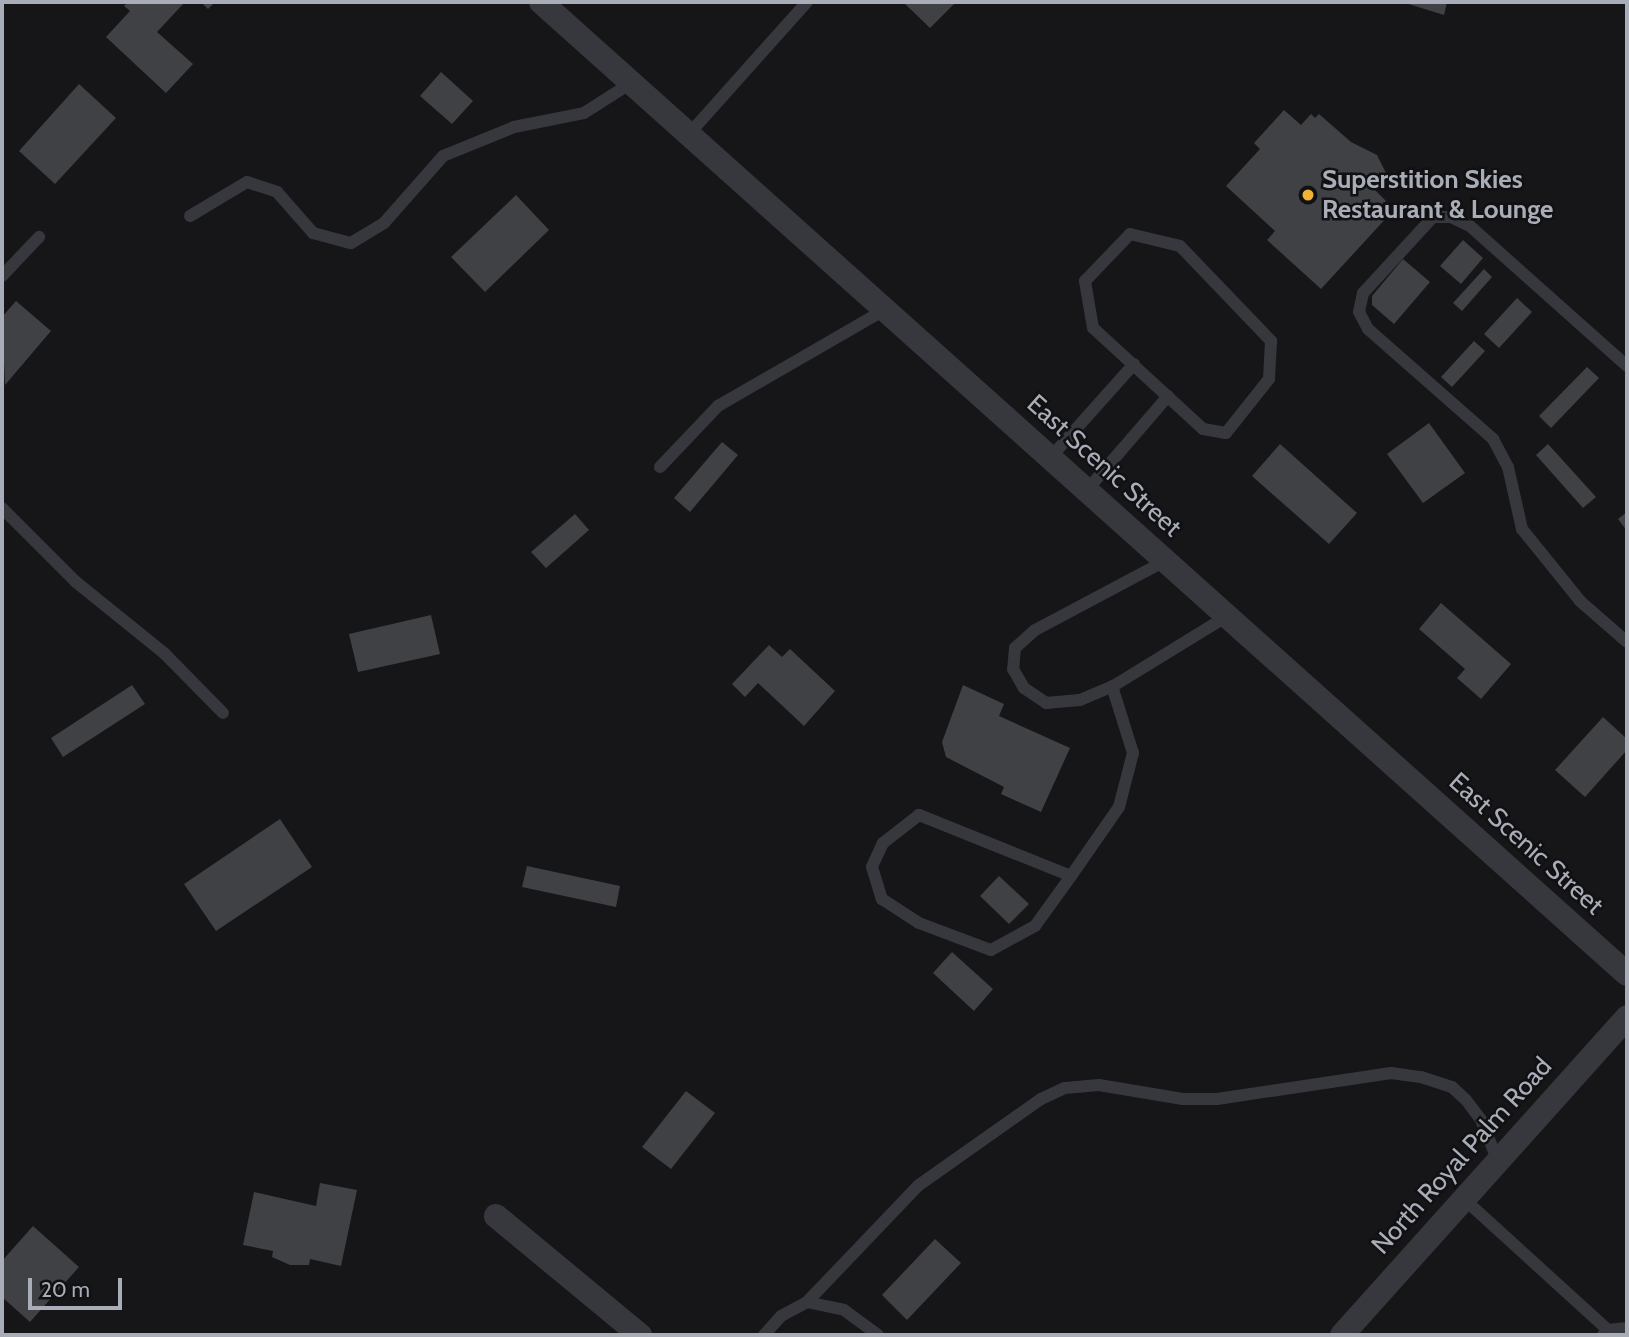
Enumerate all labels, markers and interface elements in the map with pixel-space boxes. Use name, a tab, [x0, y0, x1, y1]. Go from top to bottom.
place label: Superstition Skies Restaurant & Lounge	[1322, 164, 1554, 226]
marker: Superstition Skies Restaurant & Lounge	[1300, 187, 1316, 203]
street label: East Scenic Street	[1020, 389, 1188, 543]
street label: East Scenic Street	[1442, 767, 1610, 921]
street label: North Royal Palm Road	[1365, 1051, 1559, 1261]
scale bar	[32, 1264, 126, 1308]
text: 20 m	[41, 1277, 90, 1302]

